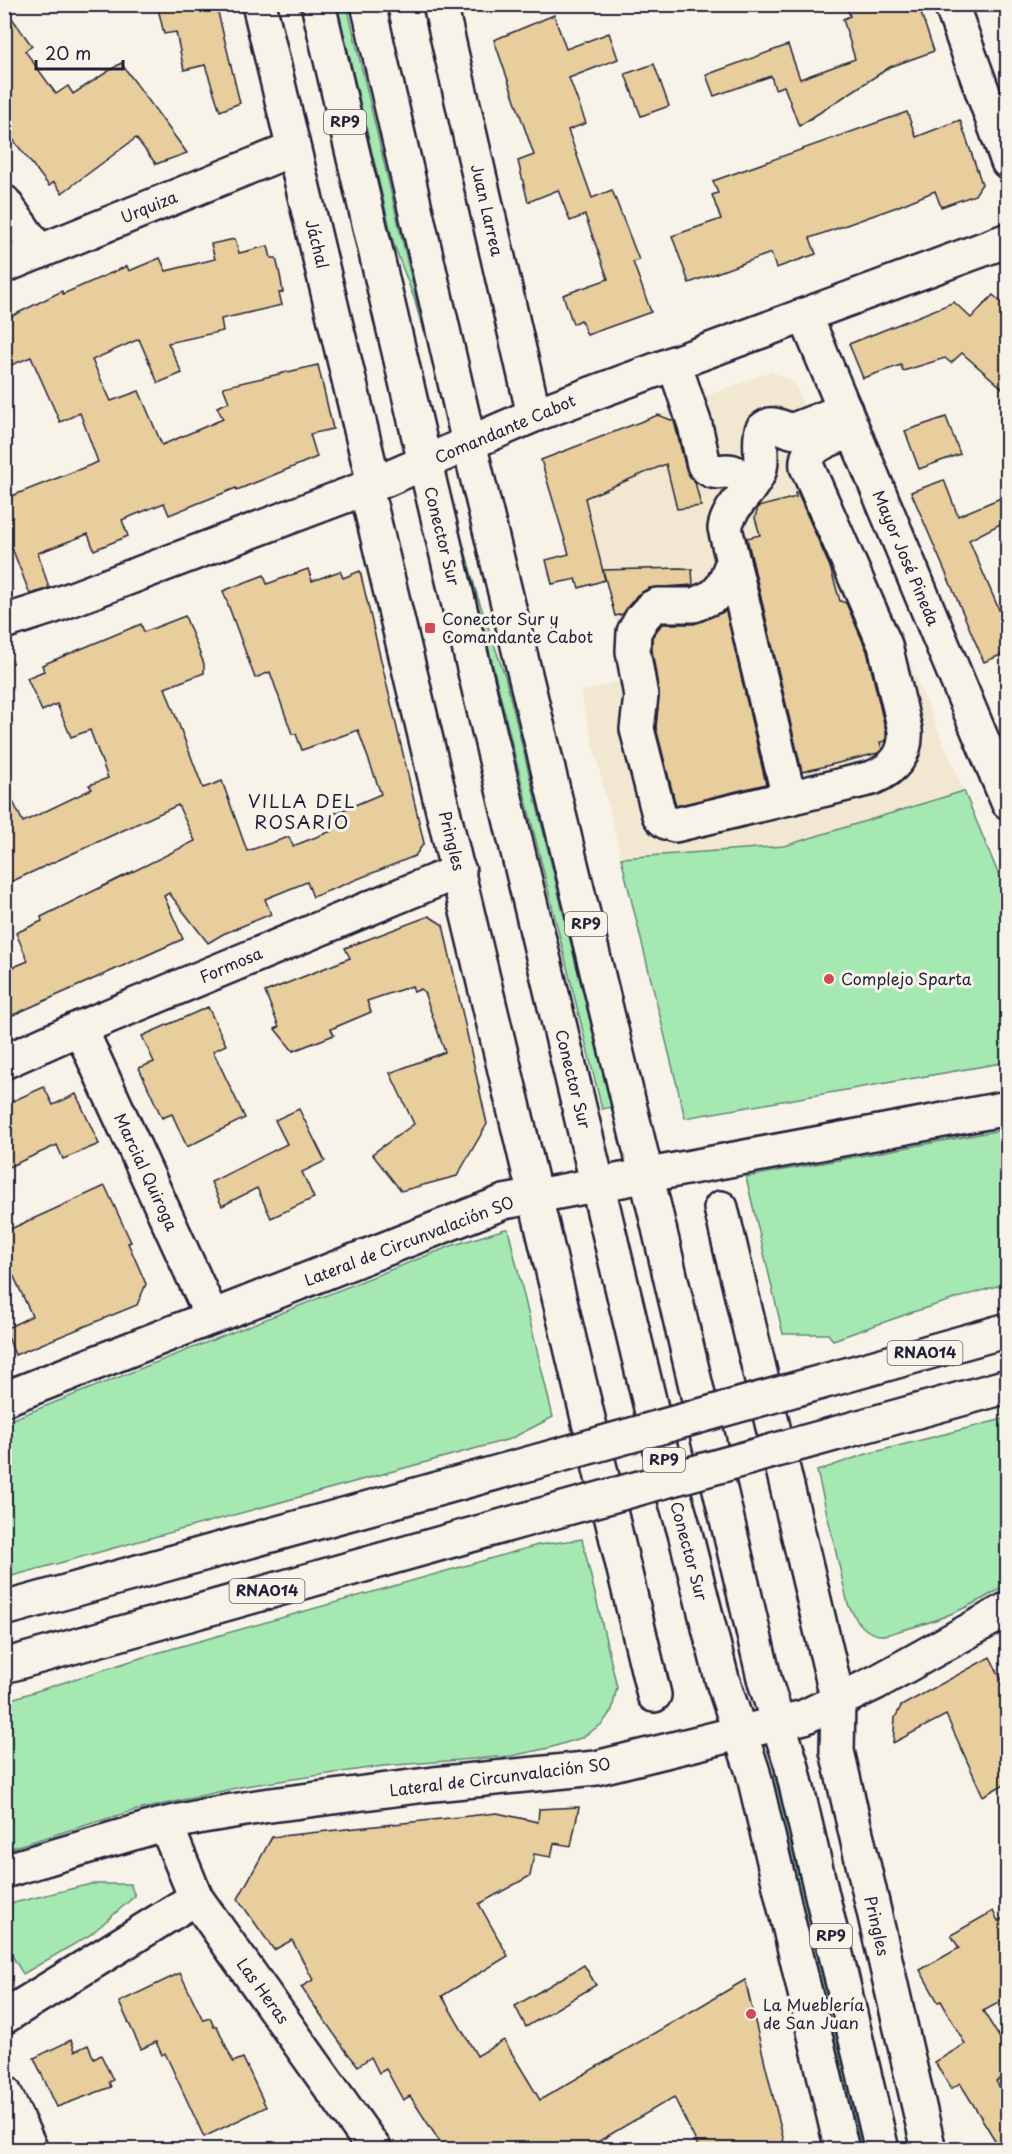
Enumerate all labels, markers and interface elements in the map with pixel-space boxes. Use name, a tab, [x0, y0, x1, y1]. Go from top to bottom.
scale bar	[36, 33, 123, 71]
text: 20 m	[45, 39, 91, 66]
road number: RP9	[324, 110, 366, 134]
street label: Juan Larrea	[466, 161, 510, 258]
street label: Urquiza	[117, 184, 181, 228]
street label: Jáchal	[300, 217, 336, 271]
street label: Comandante Cabot	[430, 387, 579, 469]
street label: Conector Sur	[419, 484, 467, 588]
street label: Mayor José Pineda	[867, 486, 947, 630]
place label: Conector Sur y Comandante Cabot	[442, 606, 593, 648]
marker: Conector Sur y Comandante Cabot	[423, 621, 437, 635]
district label: VILLA DEL ROSARIO	[248, 787, 356, 835]
street label: Pringles	[434, 808, 472, 873]
road number: RP9	[565, 912, 607, 936]
street label: Formosa	[196, 940, 266, 988]
place label: Complejo Sparta	[841, 966, 972, 990]
marker: Complejo Sparta	[822, 972, 836, 986]
street label: Conector Sur	[550, 1027, 598, 1131]
street label: Marcial Quiroga	[109, 1109, 185, 1234]
street label: Lateral de Circunvalación SO	[300, 1189, 517, 1291]
road number: RNA014	[888, 1341, 962, 1365]
road number: RP9	[643, 1448, 685, 1472]
street label: Conector Sur	[665, 1499, 715, 1603]
road number: RNA014	[230, 1579, 304, 1603]
street label: Lateral de Circunvalación SO	[388, 1751, 612, 1801]
street label: Pringles	[859, 1894, 896, 1958]
road number: RP9	[810, 1924, 852, 1948]
street label: Las Heras	[232, 1953, 296, 2028]
place label: La Mueblería de San Juan	[763, 1992, 864, 2034]
marker: La Mueblería de San Juan	[744, 2007, 758, 2021]

